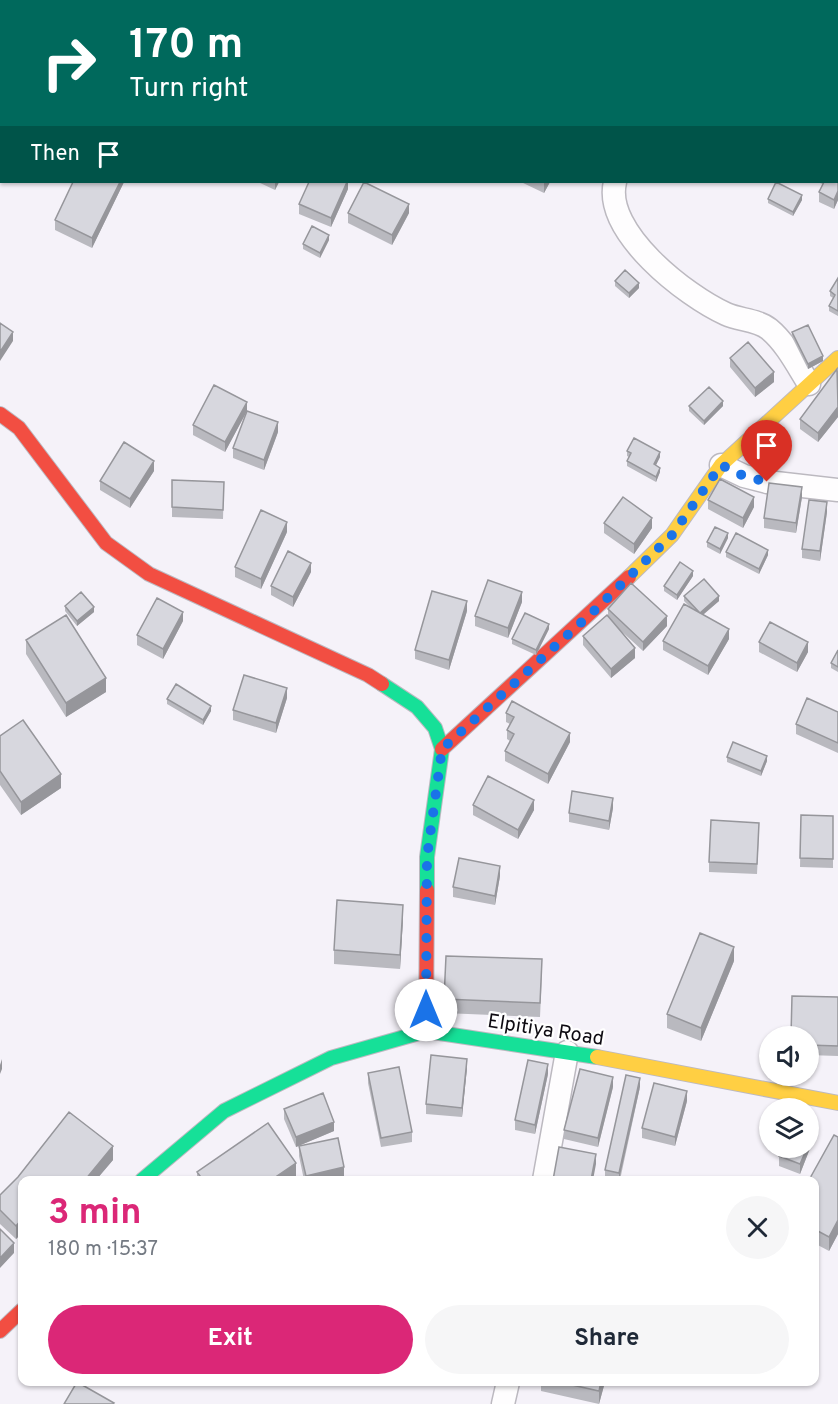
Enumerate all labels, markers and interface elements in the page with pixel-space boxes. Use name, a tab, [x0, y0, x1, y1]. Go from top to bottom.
text: 170 m	[129, 20, 243, 73]
icon: right	[30, 24, 108, 102]
text: Turn right	[129, 72, 248, 106]
icon: arrive	[92, 138, 125, 171]
text: Then	[30, 141, 80, 168]
pin	[741, 420, 792, 482]
icon: arrive	[750, 429, 783, 462]
position arrow	[394, 978, 458, 1042]
street label: Elpitiya Road	[486, 1009, 606, 1053]
map controls	[759, 1026, 819, 1158]
button: sound	[759, 1026, 819, 1086]
button: layers	[759, 1098, 819, 1158]
text: 3 min	[48, 1191, 142, 1237]
button: close	[726, 1196, 789, 1259]
text: 180 m · 15:37	[48, 1237, 158, 1263]
button: Exit	[48, 1305, 413, 1374]
button: Share	[425, 1305, 789, 1374]

